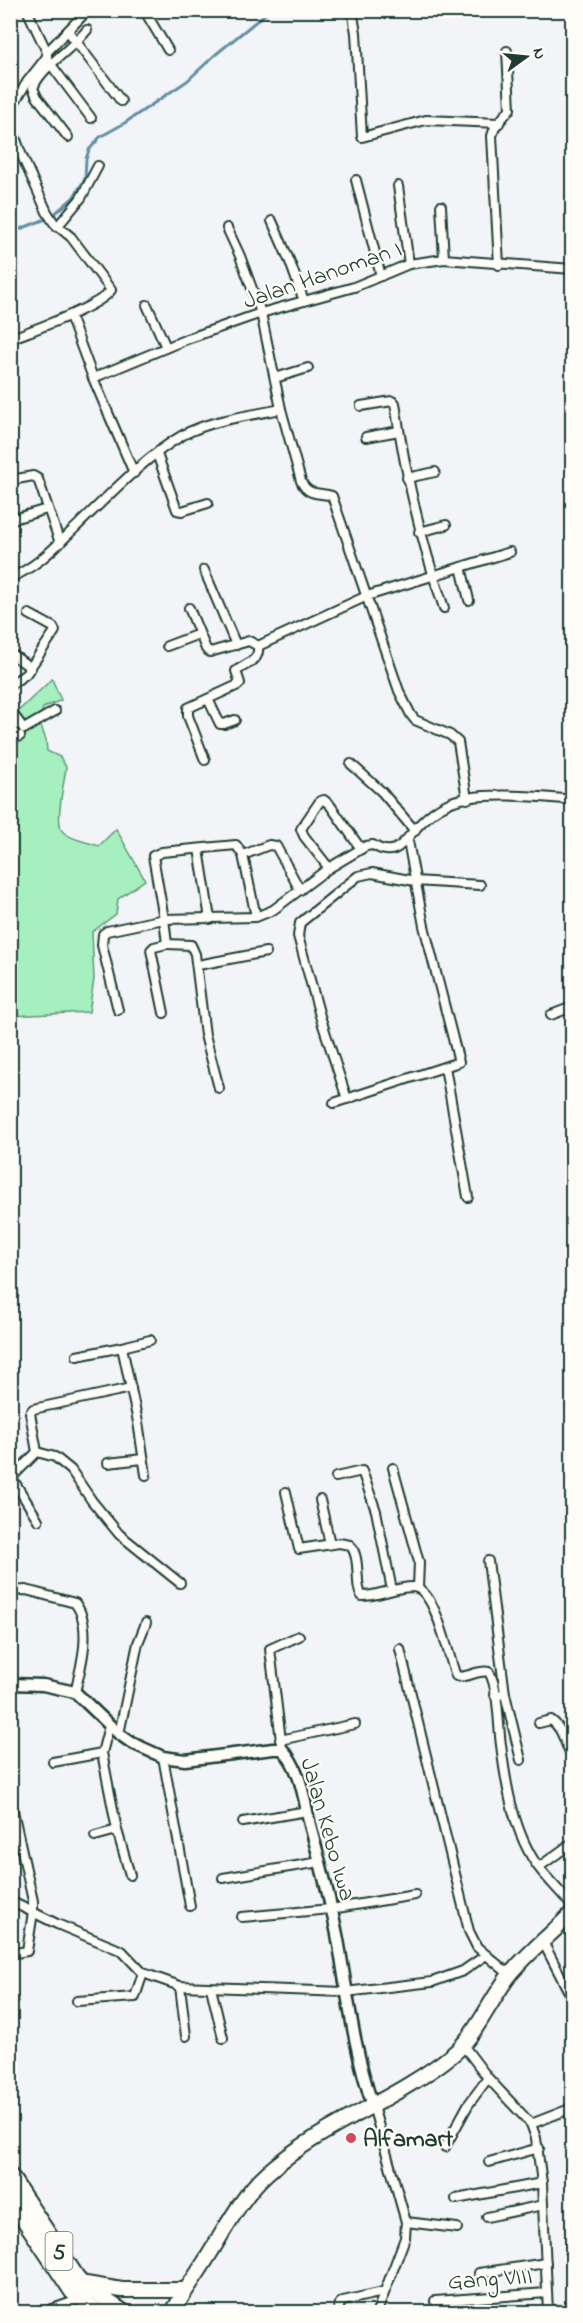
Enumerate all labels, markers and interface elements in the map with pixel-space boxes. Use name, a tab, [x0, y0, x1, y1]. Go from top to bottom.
north arrow	[496, 27, 556, 87]
text: N	[526, 45, 552, 62]
street label: Jalan Hanoman I	[239, 233, 407, 320]
street label: Jalan Kebo Iwa	[289, 1754, 364, 1905]
place label: Alfamart	[363, 2123, 454, 2158]
marker: Alfamart	[344, 2131, 358, 2145]
road number: 5	[46, 2232, 72, 2270]
street label: Gang VIII	[447, 2260, 534, 2301]

